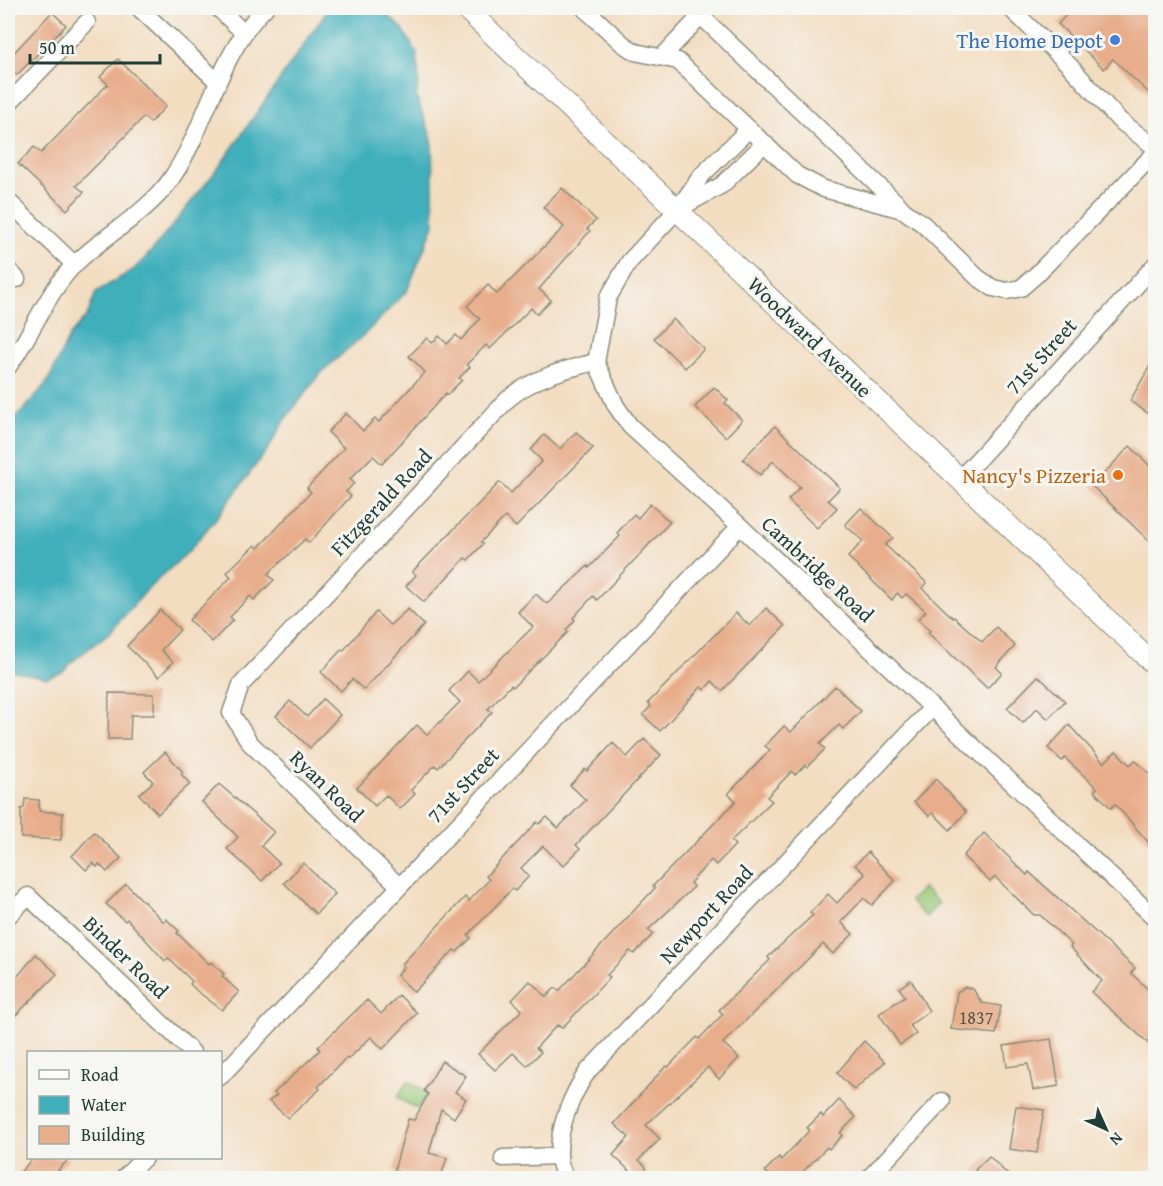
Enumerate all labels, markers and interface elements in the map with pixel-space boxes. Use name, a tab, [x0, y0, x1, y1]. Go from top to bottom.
place label: The Home Depot	[957, 25, 1104, 56]
scale bar	[30, 27, 160, 65]
marker: The Home Depot	[1108, 33, 1122, 47]
text: 50 m	[39, 34, 75, 61]
street label: Woodward Avenue	[741, 269, 879, 405]
street label: 71st Street	[998, 310, 1084, 401]
street label: Fitzgerald Road	[323, 441, 440, 563]
place label: Nancy's Pizzeria	[963, 460, 1106, 491]
marker: Nancy's Pizzeria	[1111, 468, 1125, 482]
street label: Cambridge Road	[755, 509, 882, 630]
street label: 71st Street	[420, 740, 507, 830]
street label: Ryan Road	[283, 743, 372, 830]
street label: Newport Road	[652, 857, 761, 970]
street label: Binder Road	[76, 908, 176, 1006]
house number: 1837	[959, 1004, 993, 1031]
legend	[27, 1051, 222, 1159]
text: Road	[81, 1061, 119, 1088]
text: Water	[81, 1091, 127, 1118]
north arrow	[1076, 1099, 1136, 1159]
text: Building	[81, 1121, 145, 1148]
text: N	[1104, 1127, 1129, 1152]

